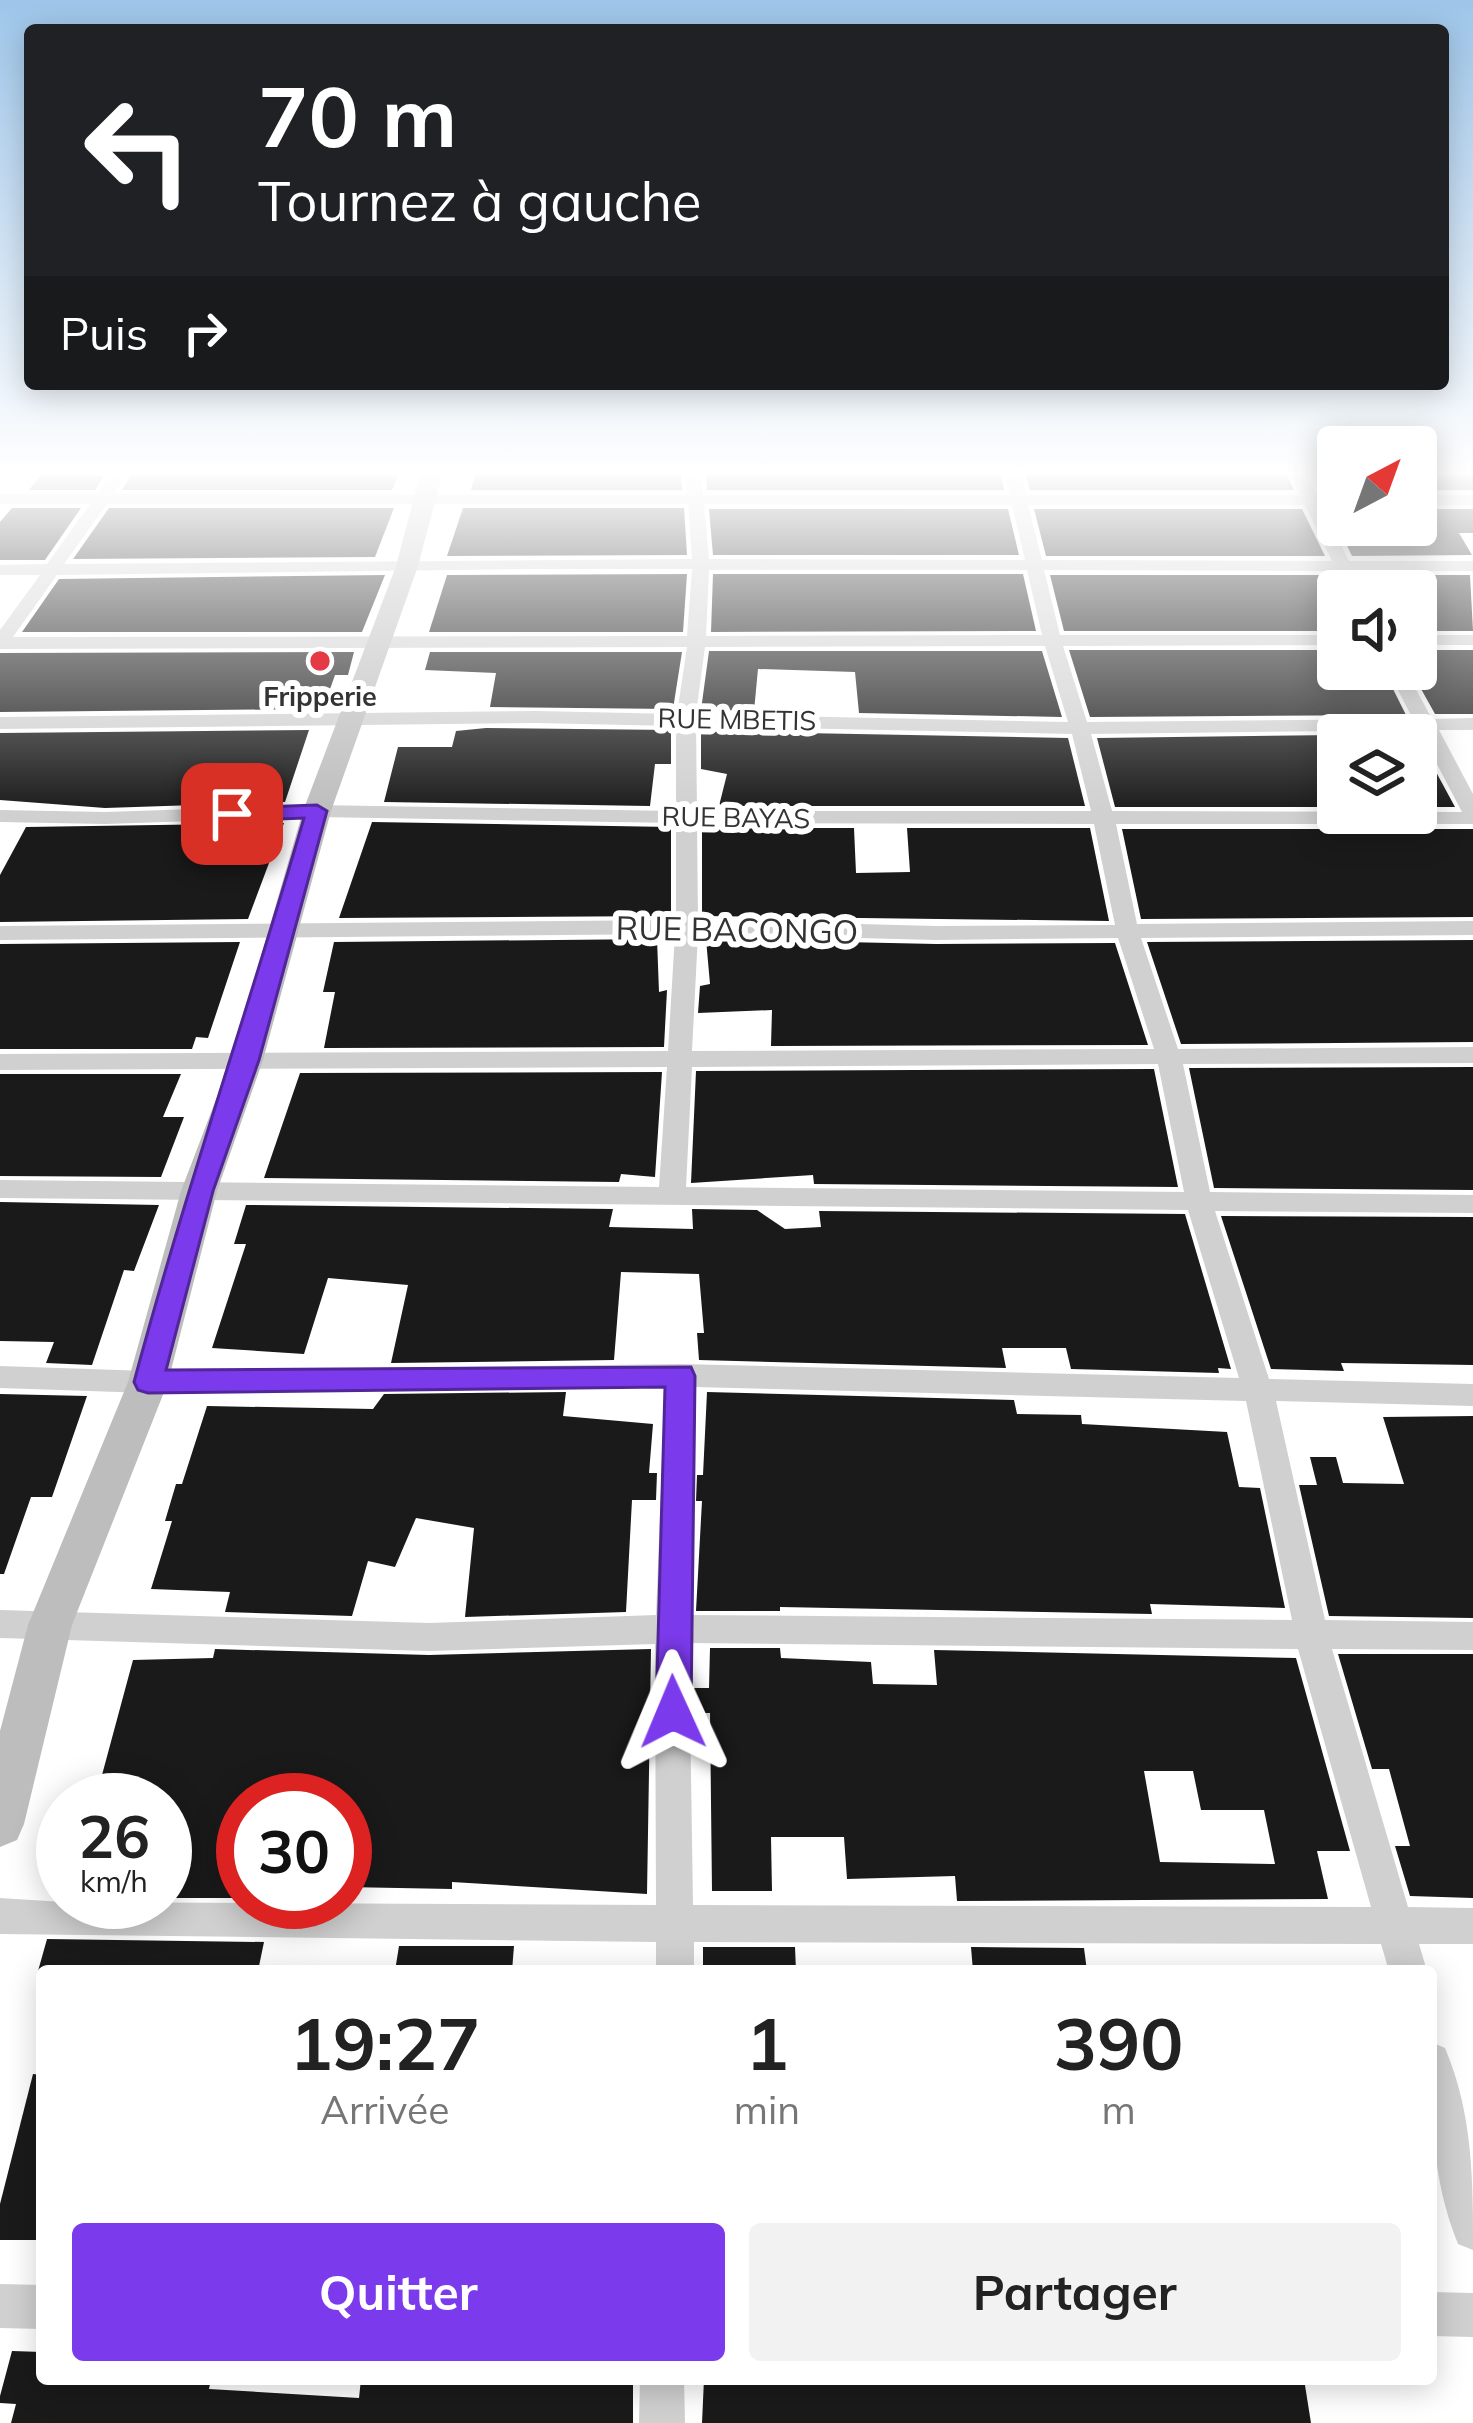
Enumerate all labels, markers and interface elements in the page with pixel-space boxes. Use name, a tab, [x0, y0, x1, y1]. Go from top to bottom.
text: 70 m	[258, 63, 457, 168]
icon: left	[60, 72, 216, 228]
text: Tournez à gauche	[258, 167, 701, 235]
icon: right	[172, 300, 238, 366]
text: Puis	[60, 305, 148, 361]
north arrow	[1317, 426, 1437, 546]
map controls	[1317, 426, 1437, 834]
button: sound	[1317, 570, 1437, 690]
marker: Fripperie	[307, 648, 333, 674]
place label: Fripperie	[263, 679, 377, 713]
street label: RUE MBETIS	[657, 701, 817, 737]
button: layers	[1317, 714, 1437, 834]
pin	[181, 763, 283, 865]
icon: arrive	[199, 781, 265, 847]
street label: RUE BAYAS	[661, 799, 811, 835]
street label: RUE BACONGO	[615, 906, 859, 952]
position arrow	[610, 1649, 736, 1775]
speed limit sign: 30	[216, 1773, 372, 1929]
text: 26	[78, 1798, 150, 1873]
text: km/h	[80, 1862, 148, 1900]
text: 19:27	[290, 1998, 480, 2088]
text: 1	[745, 1998, 789, 2088]
text: 390	[1054, 1998, 1183, 2088]
text: Arrivée	[320, 2085, 449, 2134]
text: min	[734, 2085, 800, 2134]
text: m	[1101, 2085, 1136, 2134]
button: Quitter	[72, 2223, 725, 2361]
button: Partager	[749, 2223, 1401, 2361]

